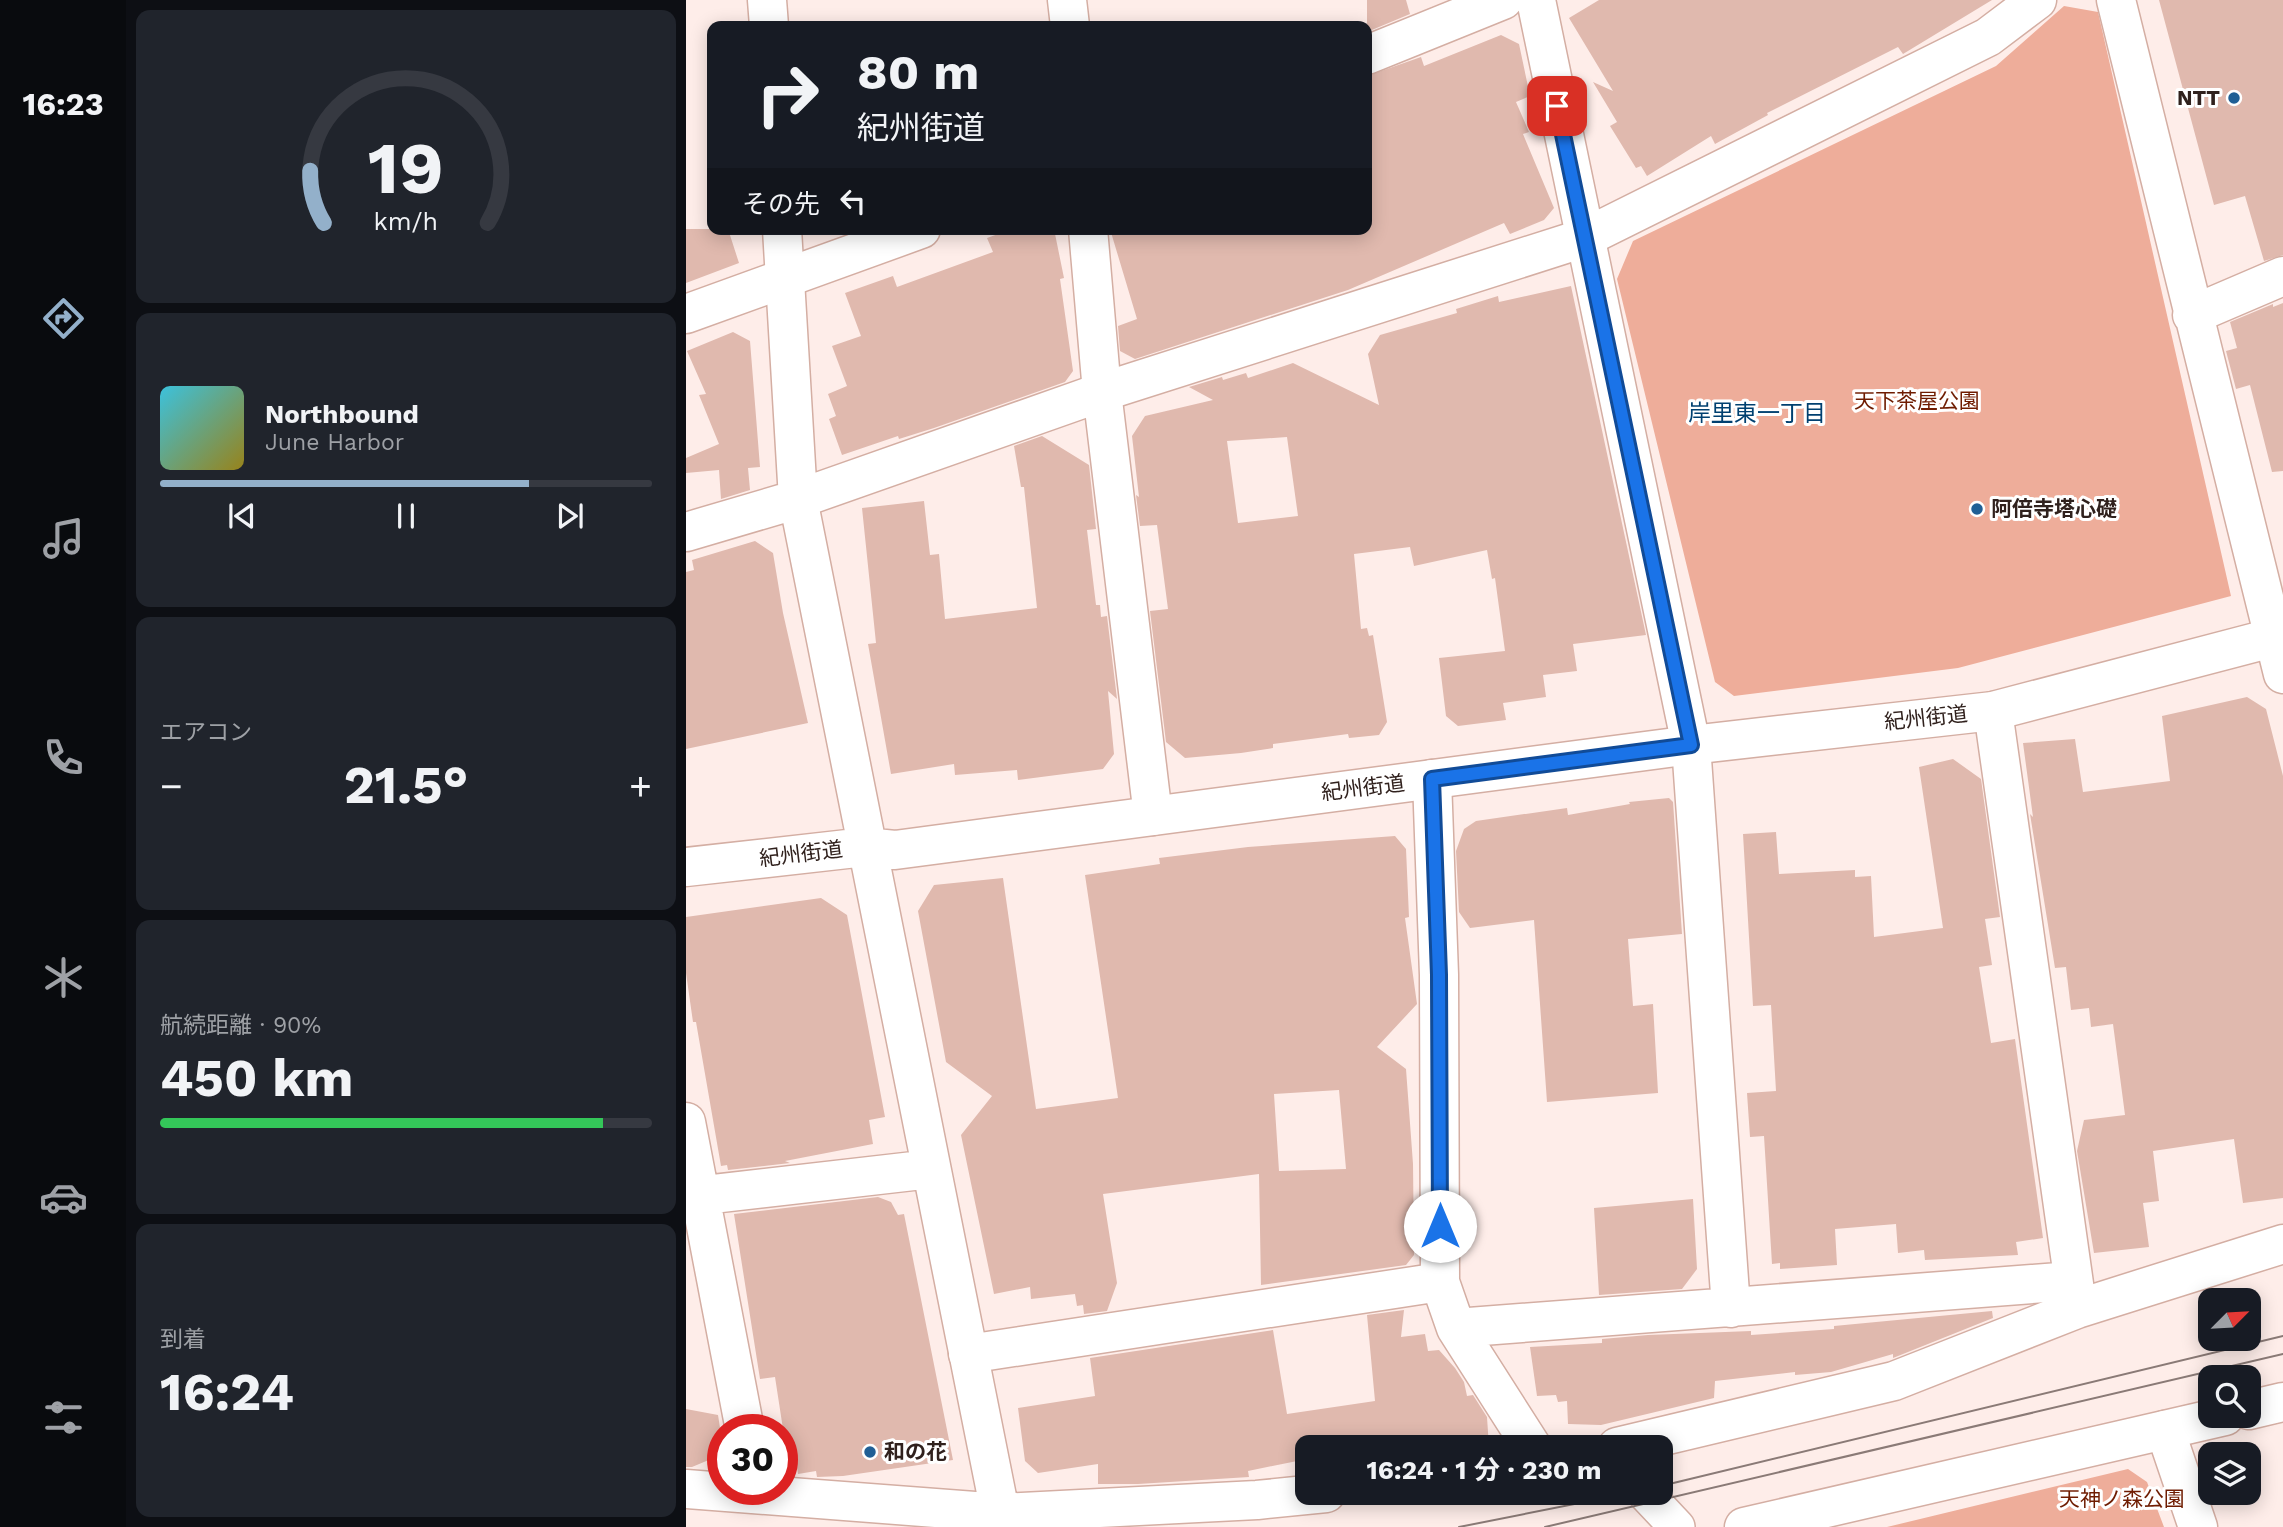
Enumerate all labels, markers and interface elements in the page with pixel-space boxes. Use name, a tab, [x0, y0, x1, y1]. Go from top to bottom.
text: 80 m	[857, 43, 979, 101]
icon: right	[742, 49, 833, 140]
pin	[1527, 76, 1587, 136]
text: 16:23	[22, 85, 104, 123]
place label: NTT	[2177, 85, 2220, 110]
icon: arrive	[1538, 87, 1576, 125]
marker: NTT	[2226, 90, 2242, 106]
text: 紀州街道	[857, 109, 985, 147]
text: 19	[368, 125, 444, 211]
icon: left	[834, 182, 872, 220]
text: その先	[742, 189, 820, 219]
text: km/h	[374, 207, 438, 236]
icon: directions	[39, 294, 88, 343]
park label: 天下茶屋公園	[1854, 388, 1980, 413]
text: Northbound	[265, 399, 419, 429]
district label: 岸里東一丁目	[1688, 400, 1826, 427]
text: June Harbor	[265, 429, 404, 456]
place label: 阿倍寺塔心礎	[1991, 496, 2117, 521]
icon: previous	[223, 497, 261, 535]
icon: pause	[387, 497, 425, 535]
icon: next	[551, 497, 589, 535]
marker: 阿倍寺塔心礎	[1969, 501, 1985, 517]
icon: music	[39, 514, 88, 563]
street label: 紀州街道	[1883, 701, 1969, 734]
text: エアコン	[160, 719, 252, 746]
icon: phone	[39, 733, 88, 782]
text: 21.5°	[344, 755, 468, 816]
text: −	[160, 764, 183, 808]
text: +	[629, 764, 652, 808]
street label: 紀州街道	[1320, 770, 1406, 805]
street label: 紀州街道	[758, 836, 844, 871]
icon: climate	[39, 953, 88, 1002]
text: 航続距離 · 90%	[160, 1012, 321, 1039]
text: 450 km	[160, 1048, 354, 1109]
icon: car	[39, 1173, 88, 1222]
position arrow	[1403, 1189, 1477, 1263]
north arrow	[2198, 1288, 2261, 1351]
map controls	[2198, 1288, 2261, 1505]
text: 到着	[160, 1326, 206, 1353]
text: 16:24	[160, 1362, 294, 1423]
button: search	[2198, 1365, 2261, 1428]
icon: filters	[39, 1393, 88, 1442]
speed limit sign: 30	[707, 1414, 798, 1505]
place label: 和の花	[884, 1439, 947, 1464]
button: layers	[2198, 1442, 2261, 1505]
marker: 和の花	[862, 1444, 878, 1460]
text: 16:24 · 1 分 · 230 m	[1366, 1455, 1602, 1485]
park label: 天神ノ森公園	[2059, 1486, 2185, 1511]

